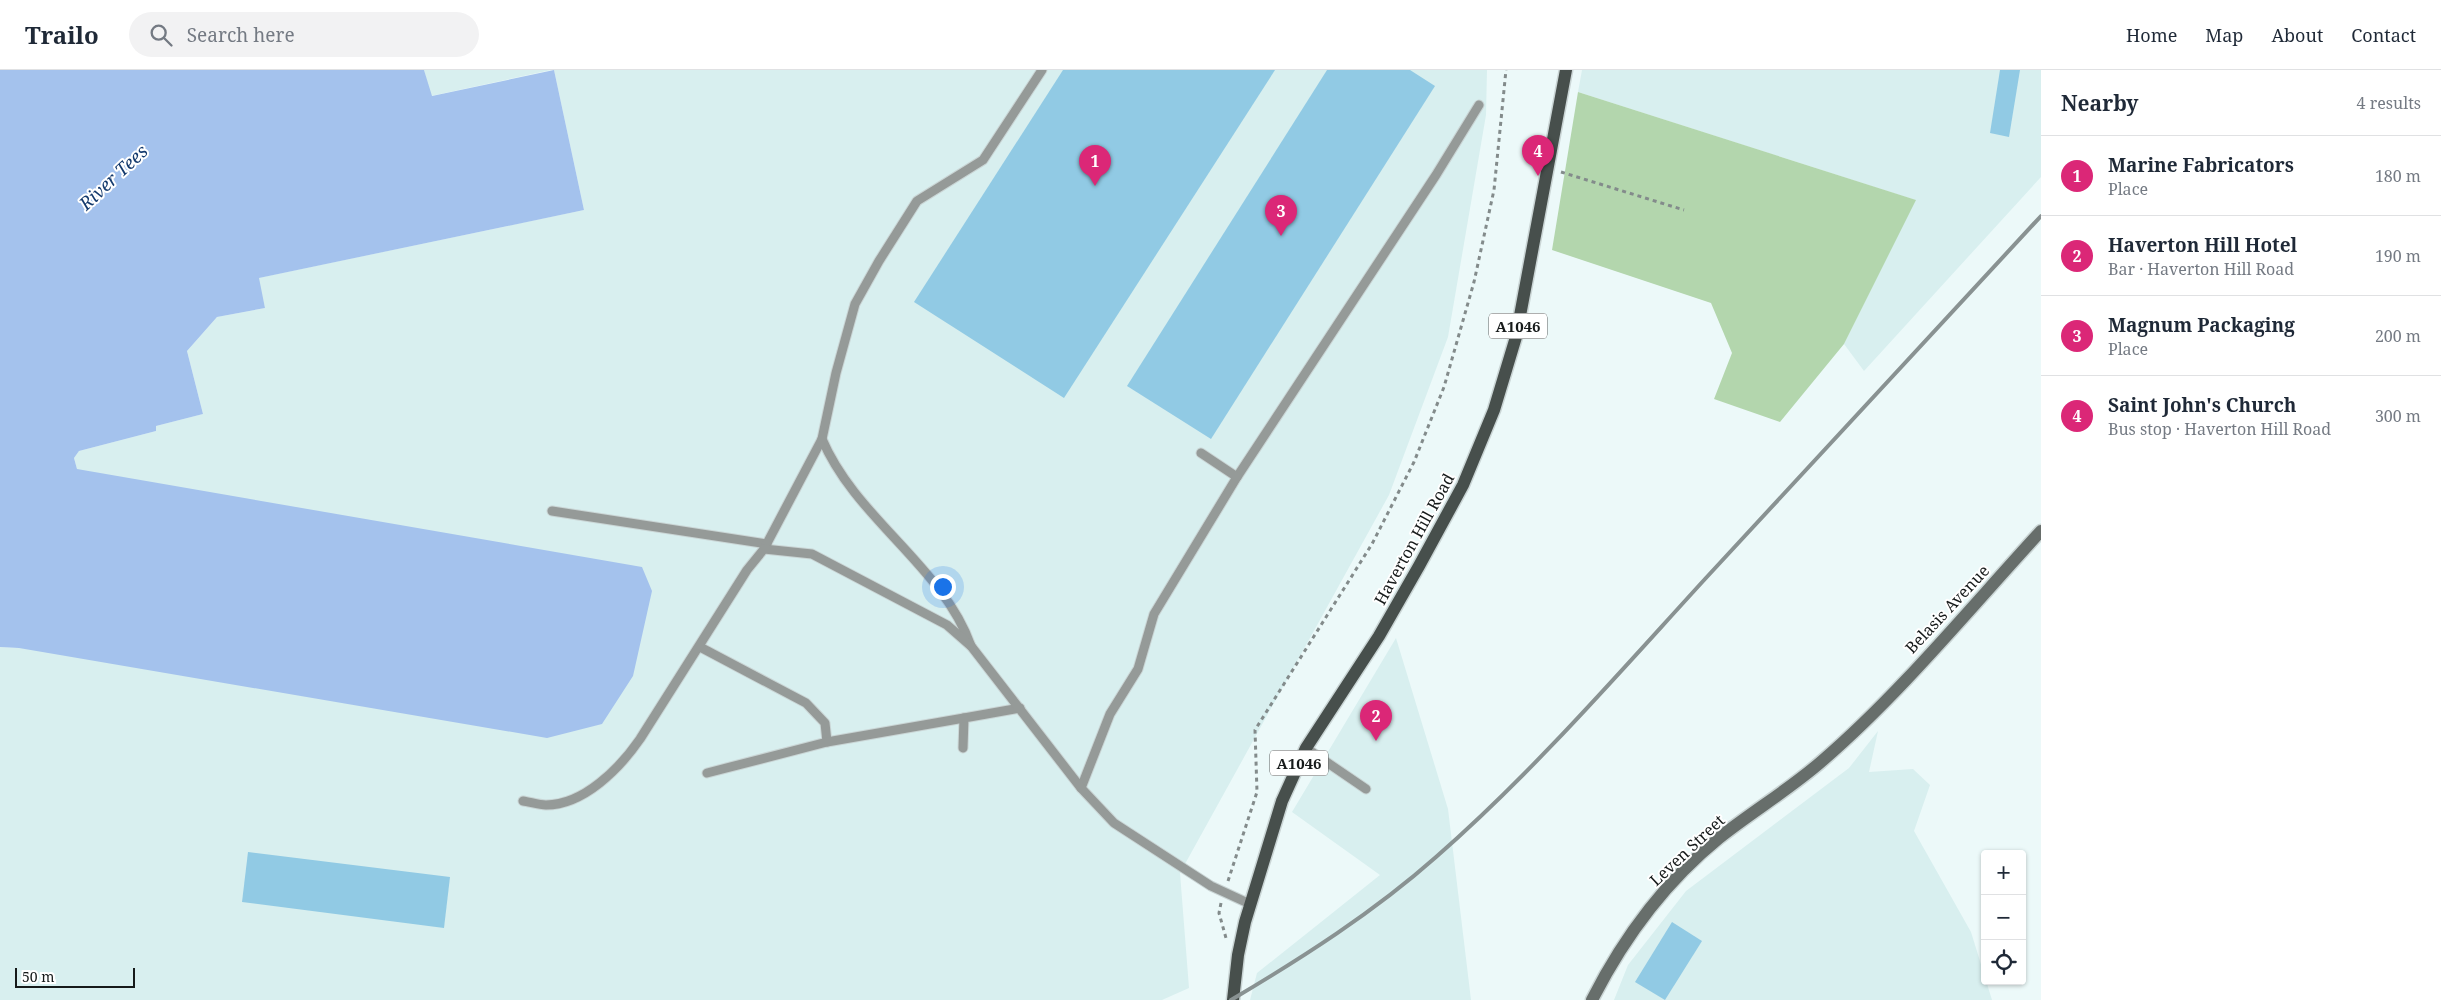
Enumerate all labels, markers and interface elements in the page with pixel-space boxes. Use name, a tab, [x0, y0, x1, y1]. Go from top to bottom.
search box	[129, 12, 479, 57]
text: Trailo	[25, 18, 99, 51]
icon: search	[147, 21, 175, 49]
text: Search here	[187, 22, 295, 48]
text: Home	[2126, 23, 2177, 47]
text: Map	[2205, 23, 2243, 47]
text: About	[2271, 23, 2323, 47]
text: Contact	[2351, 23, 2416, 47]
text: Nearby	[2061, 89, 2139, 117]
text: 4 results	[2357, 92, 2421, 114]
pin: 4	[1522, 135, 1554, 176]
water label: River Tees	[73, 139, 153, 216]
pin: 1	[1079, 145, 1111, 186]
text: Marine Fabricators	[2108, 152, 2294, 178]
text: 1	[2072, 165, 2082, 187]
text: 180 m	[2375, 165, 2421, 187]
text: Place	[2108, 178, 2148, 200]
pin: 3	[1265, 195, 1297, 236]
text: Haverton Hill Hotel	[2108, 232, 2297, 258]
text: 2	[2072, 245, 2082, 267]
text: 190 m	[2375, 245, 2421, 267]
text: Bar · Haverton Hill Road	[2108, 258, 2294, 280]
text: Magnum Packaging	[2108, 312, 2295, 338]
road number: A1046	[1489, 314, 1547, 338]
text: 3	[2072, 325, 2082, 347]
text: 200 m	[2375, 325, 2421, 347]
text: Place	[2108, 338, 2148, 360]
text: Saint John's Church	[2108, 392, 2296, 418]
text: 4	[2072, 405, 2082, 427]
text: 300 m	[2375, 405, 2421, 427]
text: Bus stop · Haverton Hill Road	[2108, 418, 2331, 440]
street label: Haverton Hill Road	[1369, 469, 1459, 609]
street label: Belasis Avenue	[1900, 560, 1994, 658]
your location	[930, 574, 956, 600]
pin: 2	[1360, 700, 1392, 741]
road number: A1046	[1270, 750, 1328, 776]
street label: Leven Street	[1645, 809, 1730, 891]
map controls	[1981, 850, 2026, 985]
button: +	[1981, 850, 2026, 895]
button: −	[1981, 895, 2026, 940]
button: locate	[1981, 940, 2026, 985]
scale bar	[15, 965, 135, 988]
text: 50 m	[22, 967, 55, 986]

